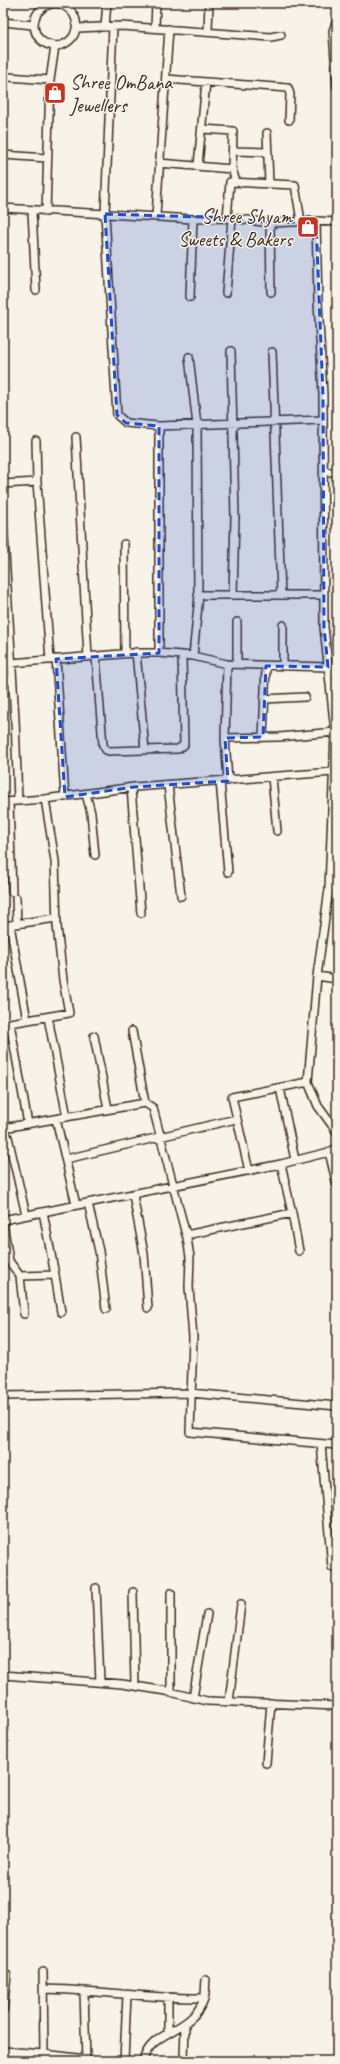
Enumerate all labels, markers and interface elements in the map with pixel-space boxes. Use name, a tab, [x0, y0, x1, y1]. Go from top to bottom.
place label: Shree OmBana Jewellers	[69, 70, 173, 118]
shop icon: Shree OmBana Jewellers	[42, 80, 68, 106]
place label: Shree Shyam Sweets & Bakers	[178, 204, 294, 252]
shop icon: Shree Shyam Sweets & Bakers	[295, 214, 321, 240]

